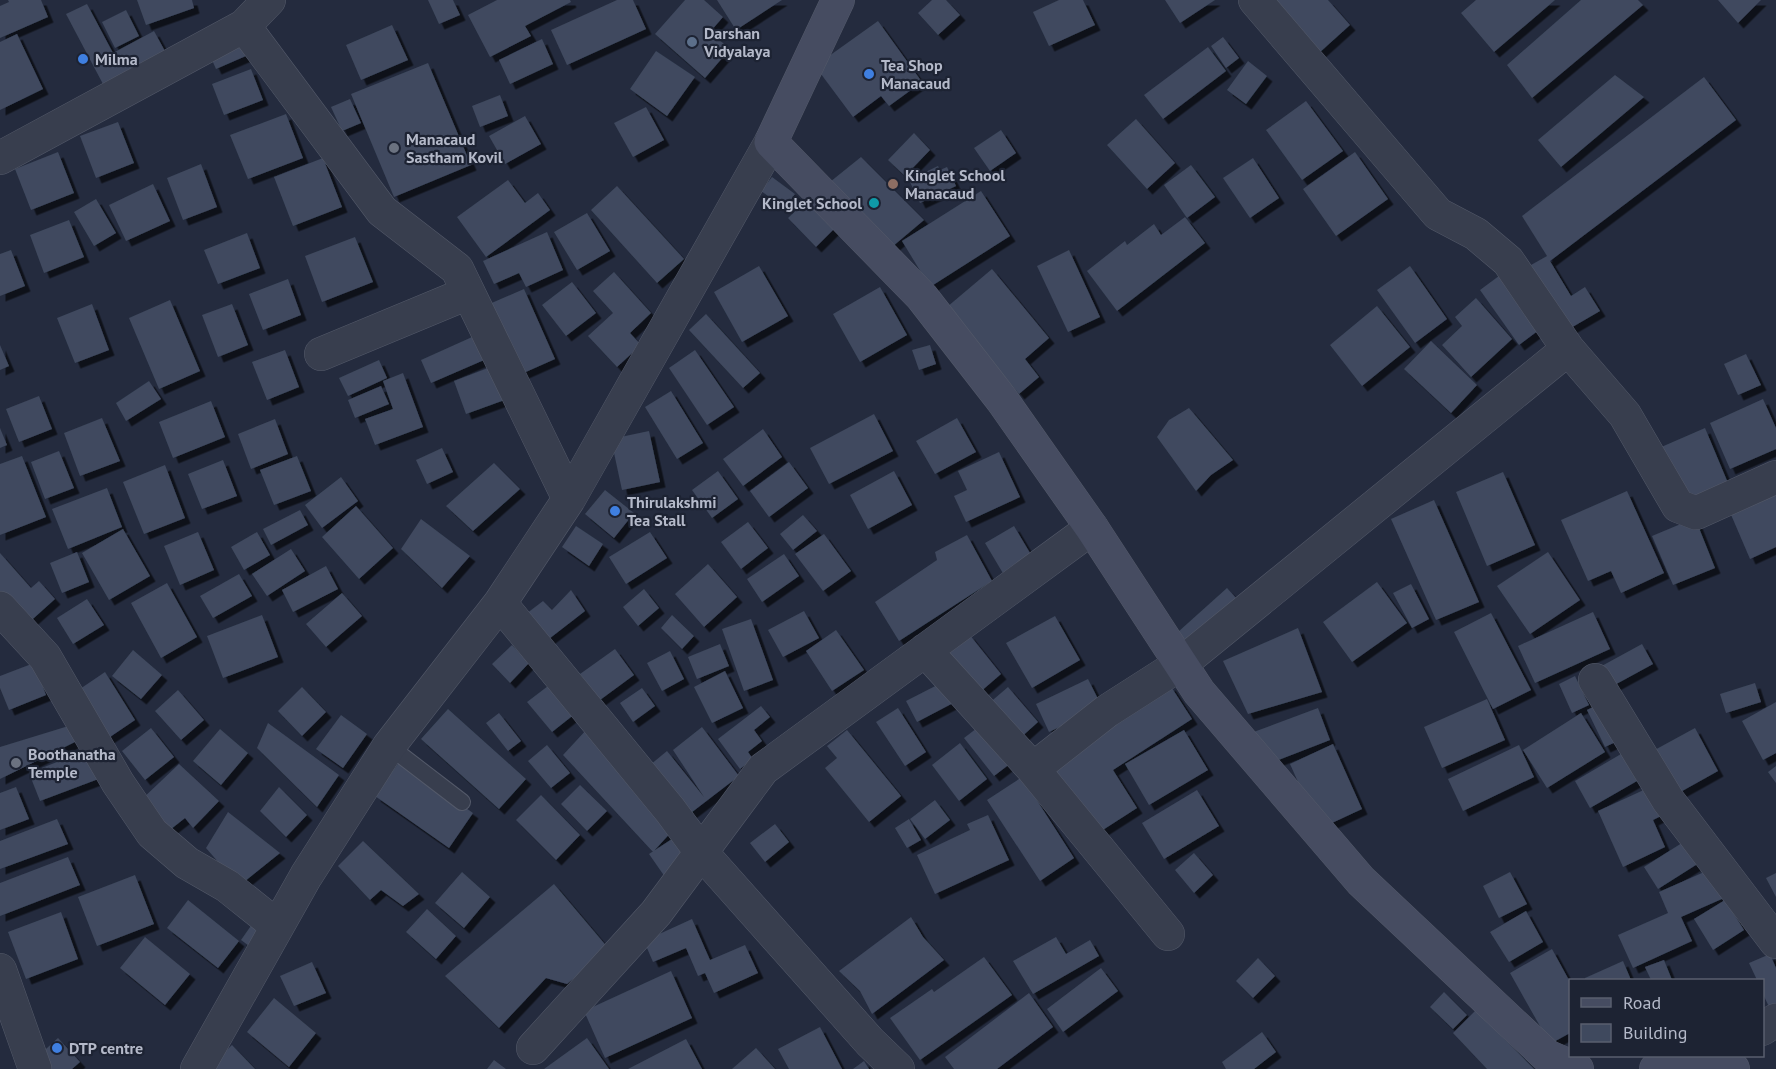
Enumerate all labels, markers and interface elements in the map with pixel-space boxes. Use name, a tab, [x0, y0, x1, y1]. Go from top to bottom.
place label: Darshan Vidyalaya	[703, 23, 770, 61]
marker: Darshan Vidyalaya	[685, 35, 699, 49]
place label: Milma	[95, 49, 138, 69]
marker: Milma	[76, 52, 90, 66]
place label: Tea Shop Manacaud	[881, 55, 951, 93]
marker: Tea Shop Manacaud	[862, 67, 876, 81]
place label: Manacaud Sastham Kovil	[406, 129, 503, 167]
marker: Manacaud Sastham Kovil	[387, 141, 401, 155]
place label: Kinglet School Manacaud	[905, 165, 1005, 203]
marker: Kinglet School Manacaud	[886, 177, 900, 191]
place label: Kinglet School	[762, 193, 862, 213]
marker: Kinglet School	[867, 196, 881, 210]
place label: Thirulakshmi Tea Stall	[627, 492, 717, 530]
marker: Thirulakshmi Tea Stall	[608, 504, 622, 518]
place label: Boothanatha Temple	[28, 744, 116, 782]
marker: Boothanatha Temple	[9, 756, 23, 770]
legend	[1569, 979, 1764, 1057]
text: Road	[1623, 991, 1661, 1014]
text: Building	[1623, 1021, 1687, 1044]
place label: DTP centre	[69, 1038, 143, 1058]
marker: DTP centre	[50, 1041, 64, 1055]

